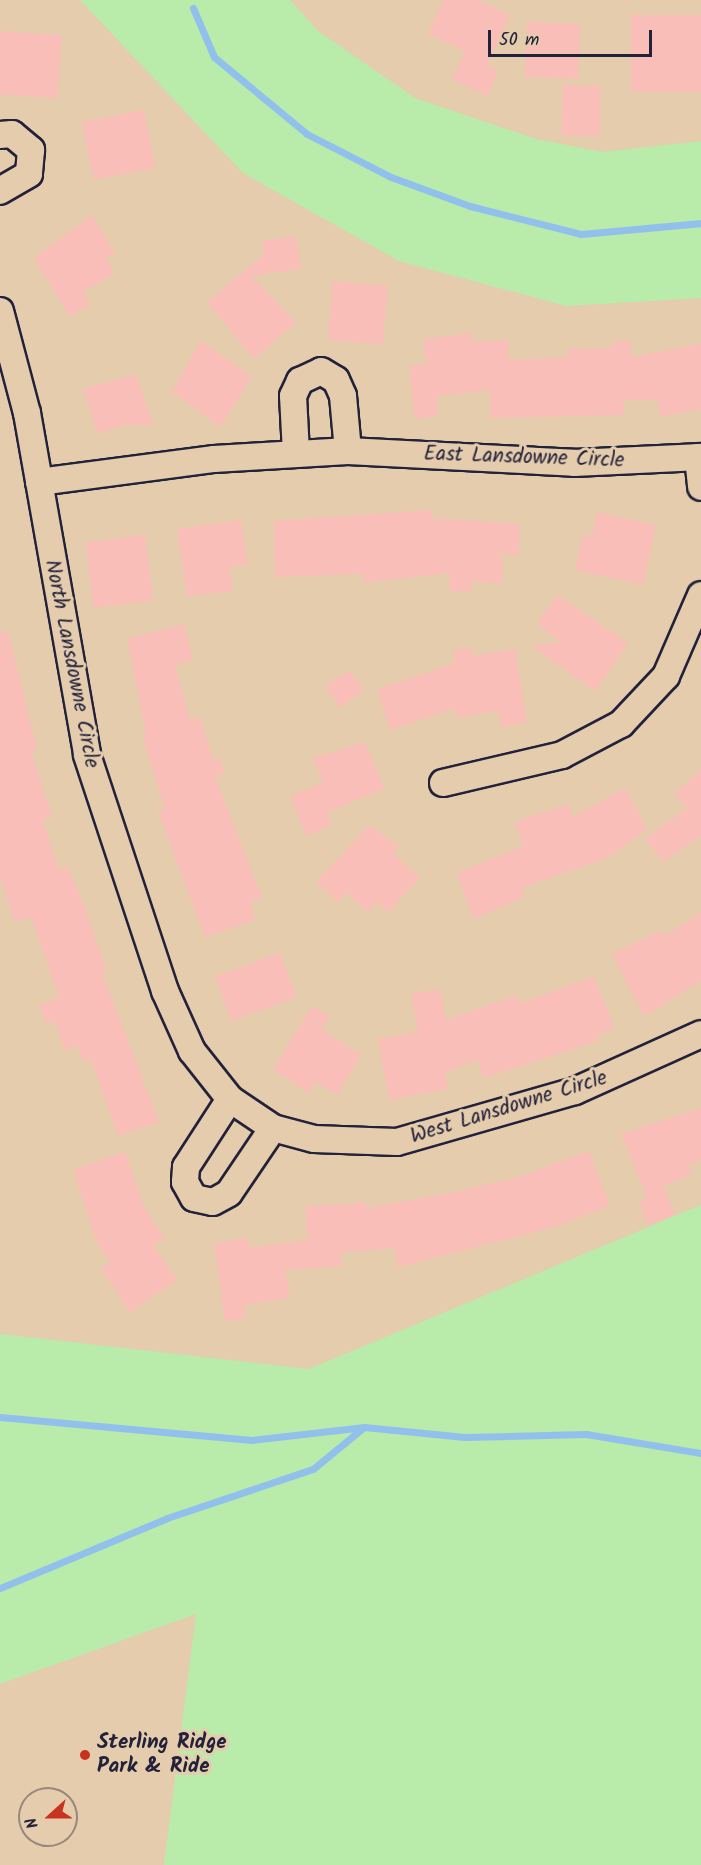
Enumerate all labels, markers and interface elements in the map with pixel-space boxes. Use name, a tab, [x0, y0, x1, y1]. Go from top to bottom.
scale bar	[491, 18, 654, 56]
text: 50 m	[499, 26, 539, 55]
street label: East Lansdowne Circle	[423, 442, 625, 474]
street label: North Lansdowne Circle	[38, 558, 104, 770]
street label: West Lansdowne Circle	[408, 1066, 610, 1150]
place label: Sterling Ridge Park & Ride	[97, 1730, 227, 1780]
marker: Sterling Ridge Park & Ride	[78, 1748, 92, 1762]
north arrow	[18, 1787, 78, 1847]
text: N	[19, 1814, 46, 1832]

